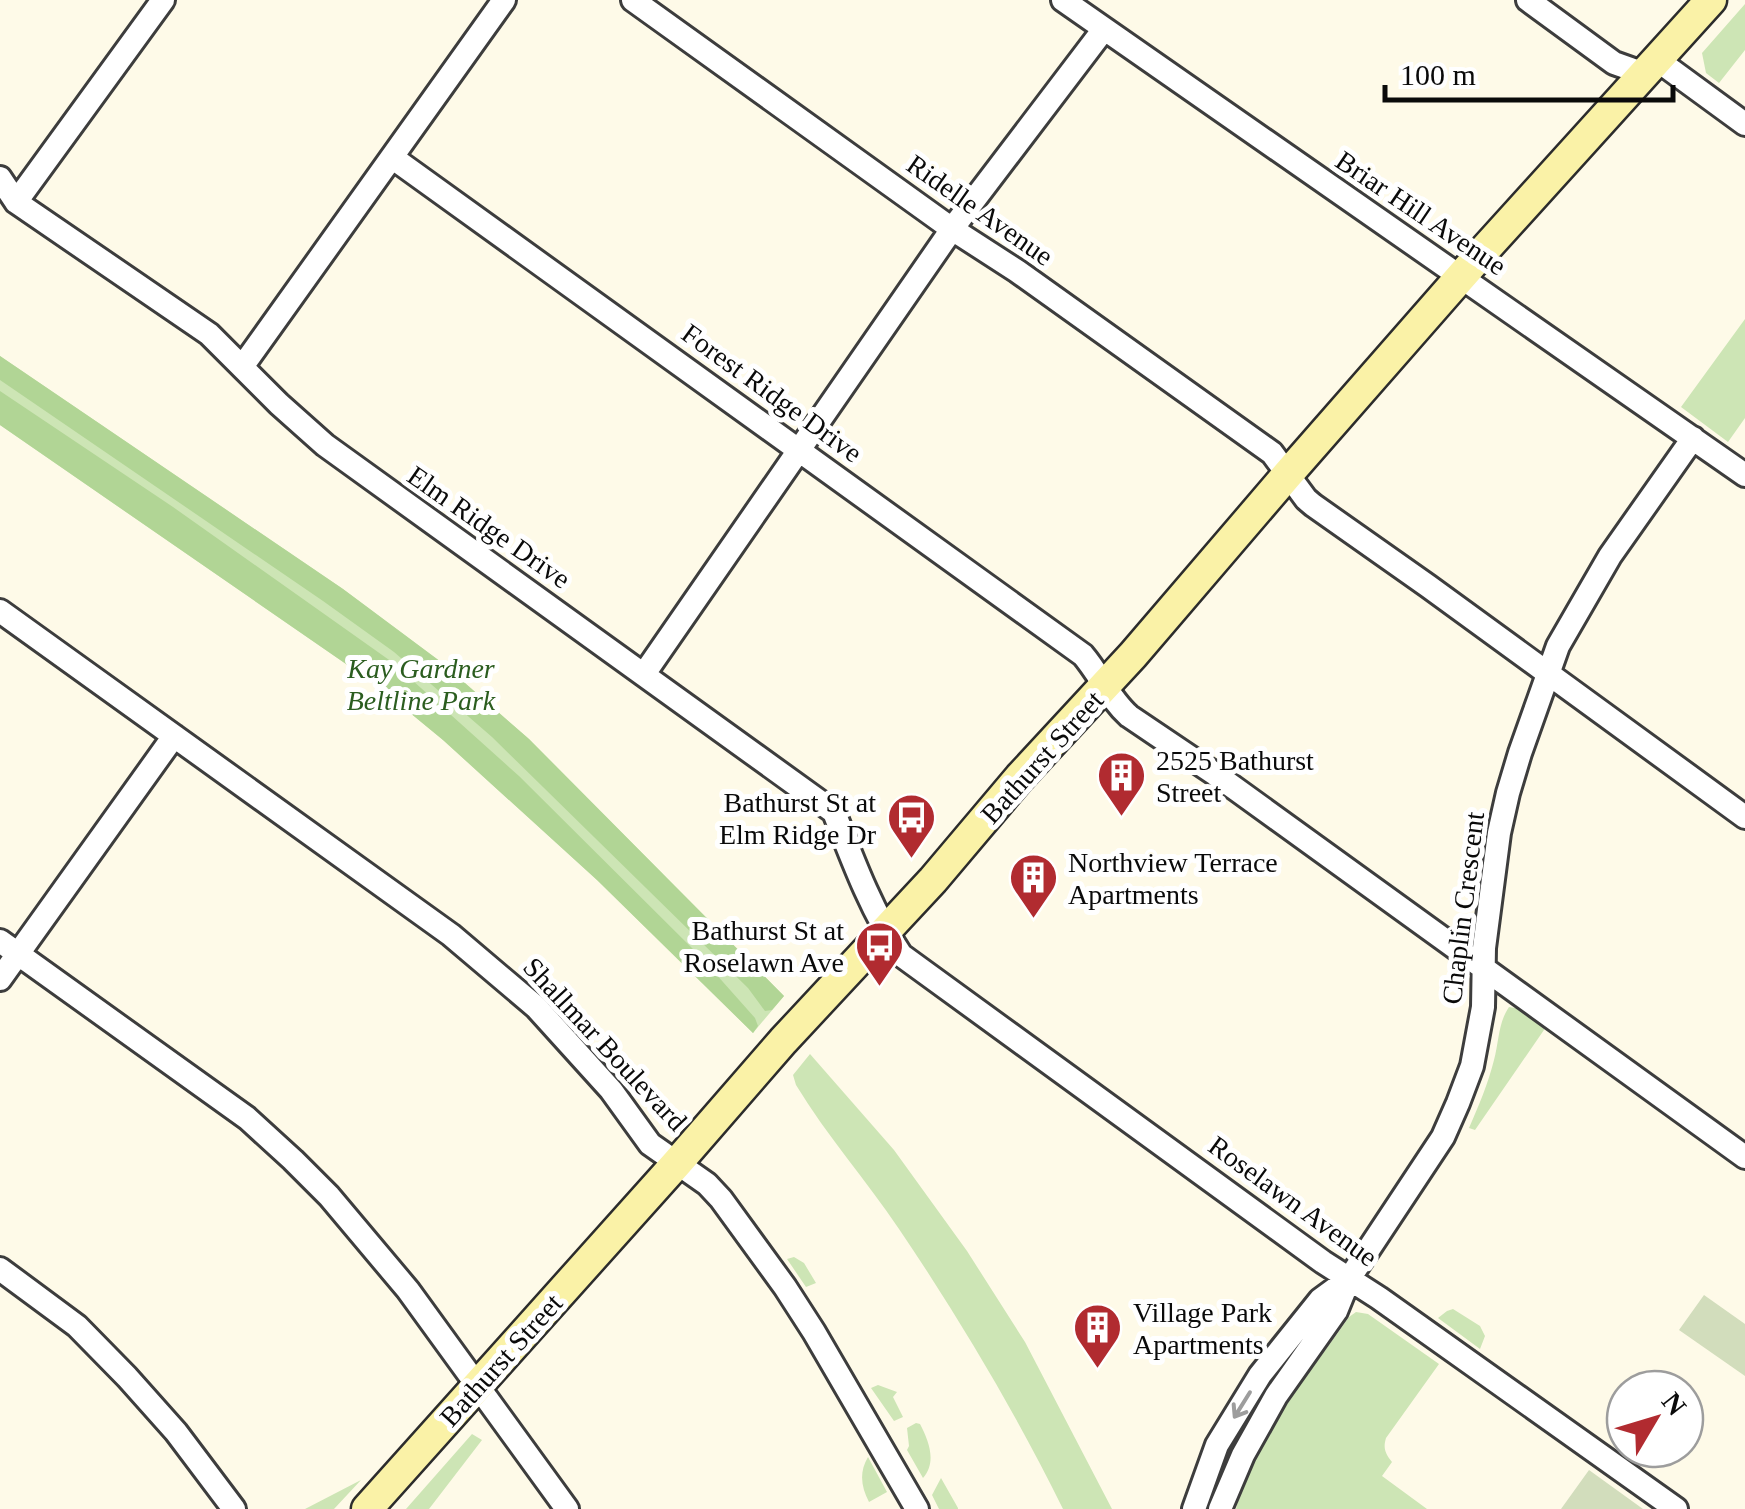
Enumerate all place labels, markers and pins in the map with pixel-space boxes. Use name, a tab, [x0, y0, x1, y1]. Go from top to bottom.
place label: 2525 Bathurst Street	[1156, 745, 1314, 808]
building icon: 2525 Bathurst Street	[1095, 750, 1147, 818]
place label: Bathurst St at Elm Ridge Dr	[719, 787, 877, 850]
bus stop icon: Bathurst St at Elm Ridge Dr	[885, 792, 937, 860]
place label: Northview Terrace Apartments	[1068, 847, 1278, 910]
building icon: Northview Terrace Apartments	[1007, 852, 1059, 920]
place label: Bathurst St at Roselawn Ave	[684, 915, 844, 978]
bus stop icon: Bathurst St at Roselawn Ave	[853, 920, 905, 988]
place label: Village Park Apartments	[1133, 1297, 1272, 1360]
building icon: Village Park Apartments	[1072, 1302, 1124, 1370]

